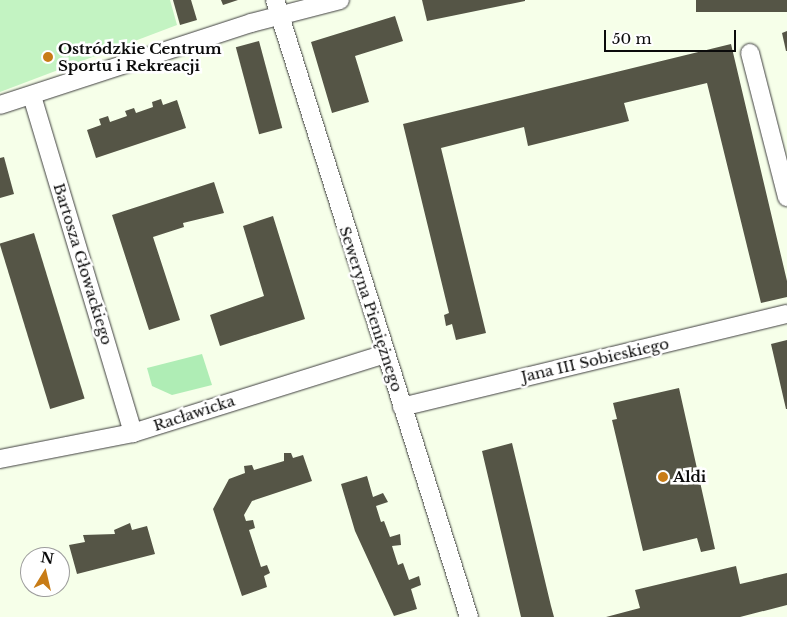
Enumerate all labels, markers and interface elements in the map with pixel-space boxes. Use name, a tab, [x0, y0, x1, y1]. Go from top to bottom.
scale bar	[607, 20, 740, 52]
text: 50 m	[612, 29, 652, 48]
place label: Ostródzkie Centrum Sportu i Rekreacji	[58, 39, 222, 74]
marker: Ostródzkie Centrum Sportu i Rekreacji	[42, 51, 54, 63]
street label: Bartosza Głowackiego	[50, 181, 116, 347]
street label: Seweryna Pieniężnego	[336, 224, 406, 394]
street label: Jana III Sobieskiego	[519, 334, 671, 386]
street label: Racławicka	[151, 391, 237, 435]
place label: Aldi	[673, 468, 706, 486]
marker: Aldi	[657, 471, 669, 483]
north arrow	[20, 547, 70, 597]
text: N	[39, 548, 55, 568]

